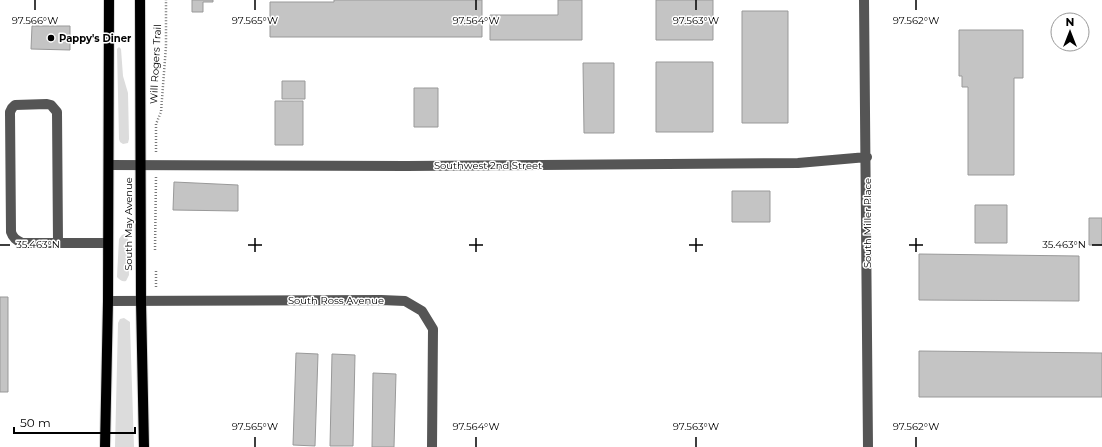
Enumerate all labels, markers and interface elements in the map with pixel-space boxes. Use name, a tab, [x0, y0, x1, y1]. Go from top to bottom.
north arrow	[1050, 12, 1090, 52]
text: 97.566°W	[12, 14, 58, 27]
text: 97.565°W	[232, 14, 278, 27]
text: 97.564°W	[452, 14, 500, 27]
text: 97.563°W	[673, 14, 719, 27]
text: 97.562°W	[893, 14, 939, 27]
text: N	[1066, 15, 1074, 29]
street label: Will Rogers Trail	[147, 24, 164, 104]
place label: Pappy's Diner	[59, 32, 132, 45]
marker: Pappy's Diner	[46, 33, 56, 43]
street label: Southwest 2nd Street	[434, 159, 542, 172]
street label: South May Avenue	[122, 177, 135, 271]
street label: South Miller Place	[861, 178, 874, 268]
text: 35.463°N	[16, 238, 60, 251]
text: 35.463°N	[1042, 238, 1086, 251]
street label: South Ross Avenue	[288, 294, 384, 307]
scale bar	[14, 409, 135, 435]
text: 50 m	[20, 415, 51, 430]
text: 97.565°W	[232, 420, 278, 433]
text: 97.564°W	[452, 420, 500, 433]
text: 97.563°W	[673, 420, 719, 433]
text: 97.562°W	[893, 420, 939, 433]

